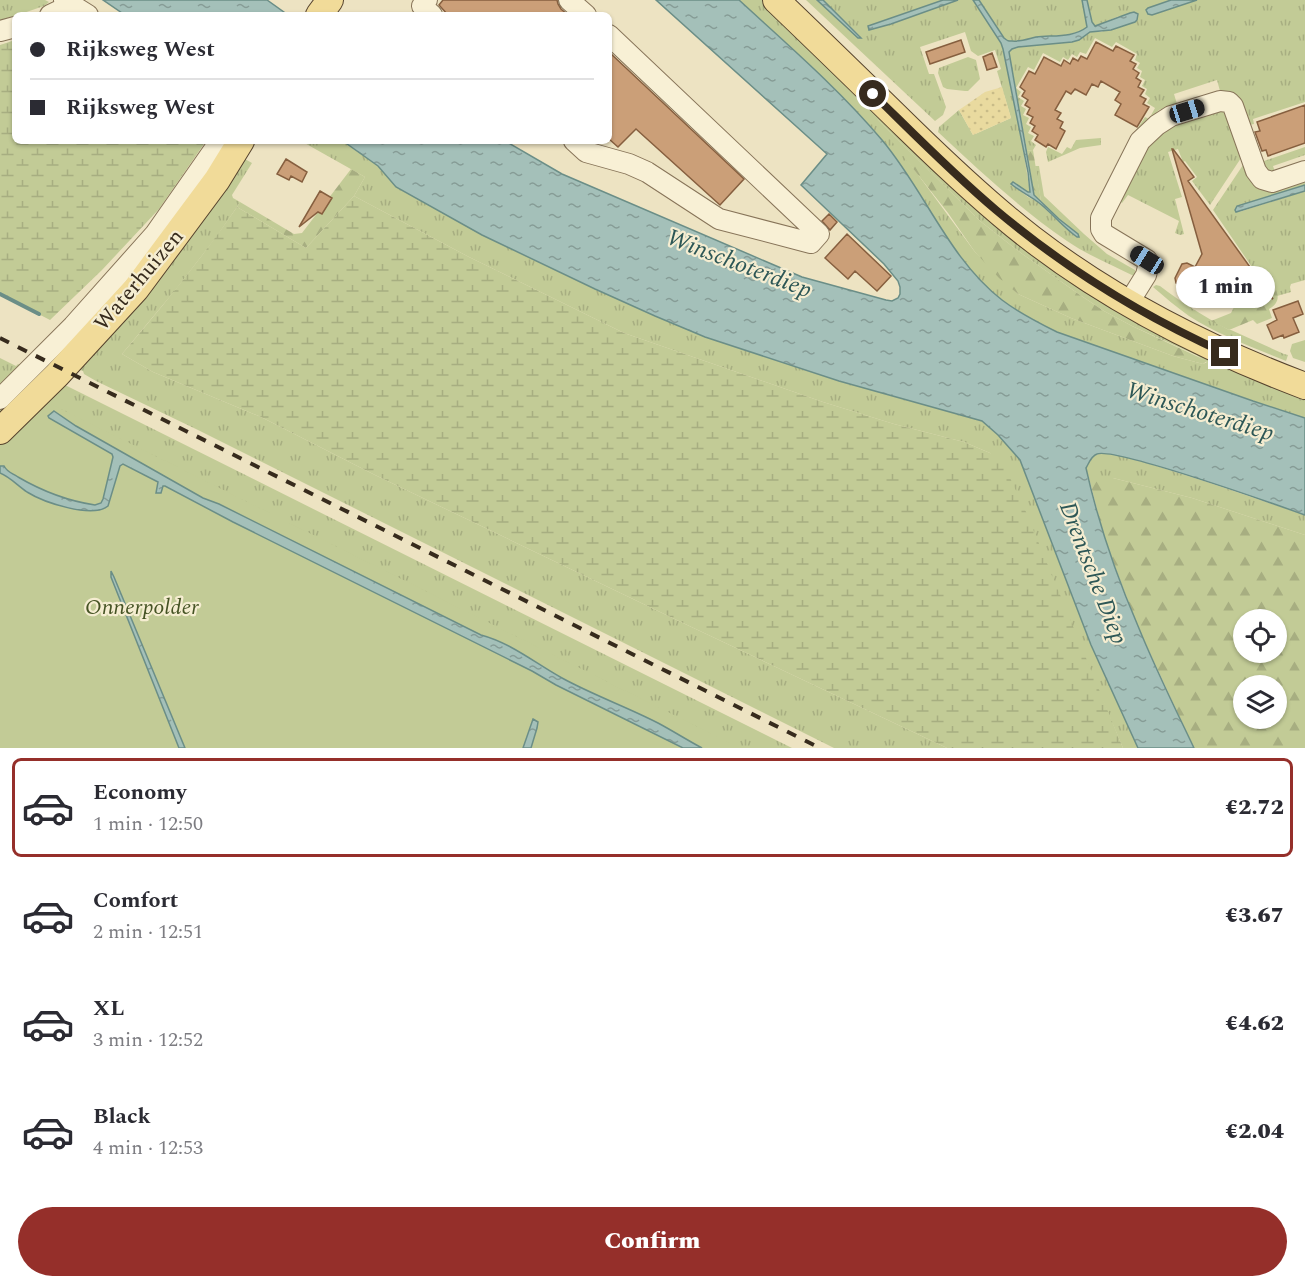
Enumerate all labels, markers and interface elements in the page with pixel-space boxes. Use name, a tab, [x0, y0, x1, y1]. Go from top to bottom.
text: Rijksweg West	[66, 33, 215, 66]
route start	[859, 80, 886, 107]
text: Rijksweg West	[66, 91, 215, 124]
car	[1167, 97, 1207, 125]
water label: Winschoterdiep	[661, 220, 817, 308]
street label: Waterhuizen	[86, 222, 192, 338]
car	[1127, 243, 1167, 277]
callout: 1 min	[1176, 266, 1274, 308]
text: 1 min	[1198, 272, 1253, 302]
route end	[1211, 339, 1238, 366]
water label: Winschoterdiep	[1121, 372, 1279, 452]
water label: Drentsche Diep	[1049, 496, 1137, 650]
park label: Onnerpolder	[85, 591, 199, 624]
map controls	[1233, 609, 1287, 729]
button: locate	[1233, 609, 1287, 663]
button: layers	[1233, 675, 1287, 729]
text: Economy	[93, 776, 186, 809]
icon: car	[21, 781, 75, 835]
text: €2.72	[1225, 791, 1284, 824]
text: 1 min · 12:50	[93, 809, 203, 839]
text: Comfort	[93, 884, 178, 917]
icon: car	[21, 889, 75, 943]
text: €3.67	[1225, 899, 1284, 932]
text: 2 min · 12:51	[93, 917, 203, 947]
text: XL	[93, 992, 124, 1025]
icon: car	[21, 997, 75, 1051]
text: €4.62	[1225, 1007, 1284, 1040]
text: 3 min · 12:52	[93, 1025, 203, 1055]
text: Black	[93, 1100, 151, 1133]
icon: car	[21, 1105, 75, 1159]
text: €2.04	[1225, 1115, 1284, 1148]
text: 4 min · 12:53	[93, 1133, 203, 1163]
button: Confirm	[18, 1207, 1287, 1276]

